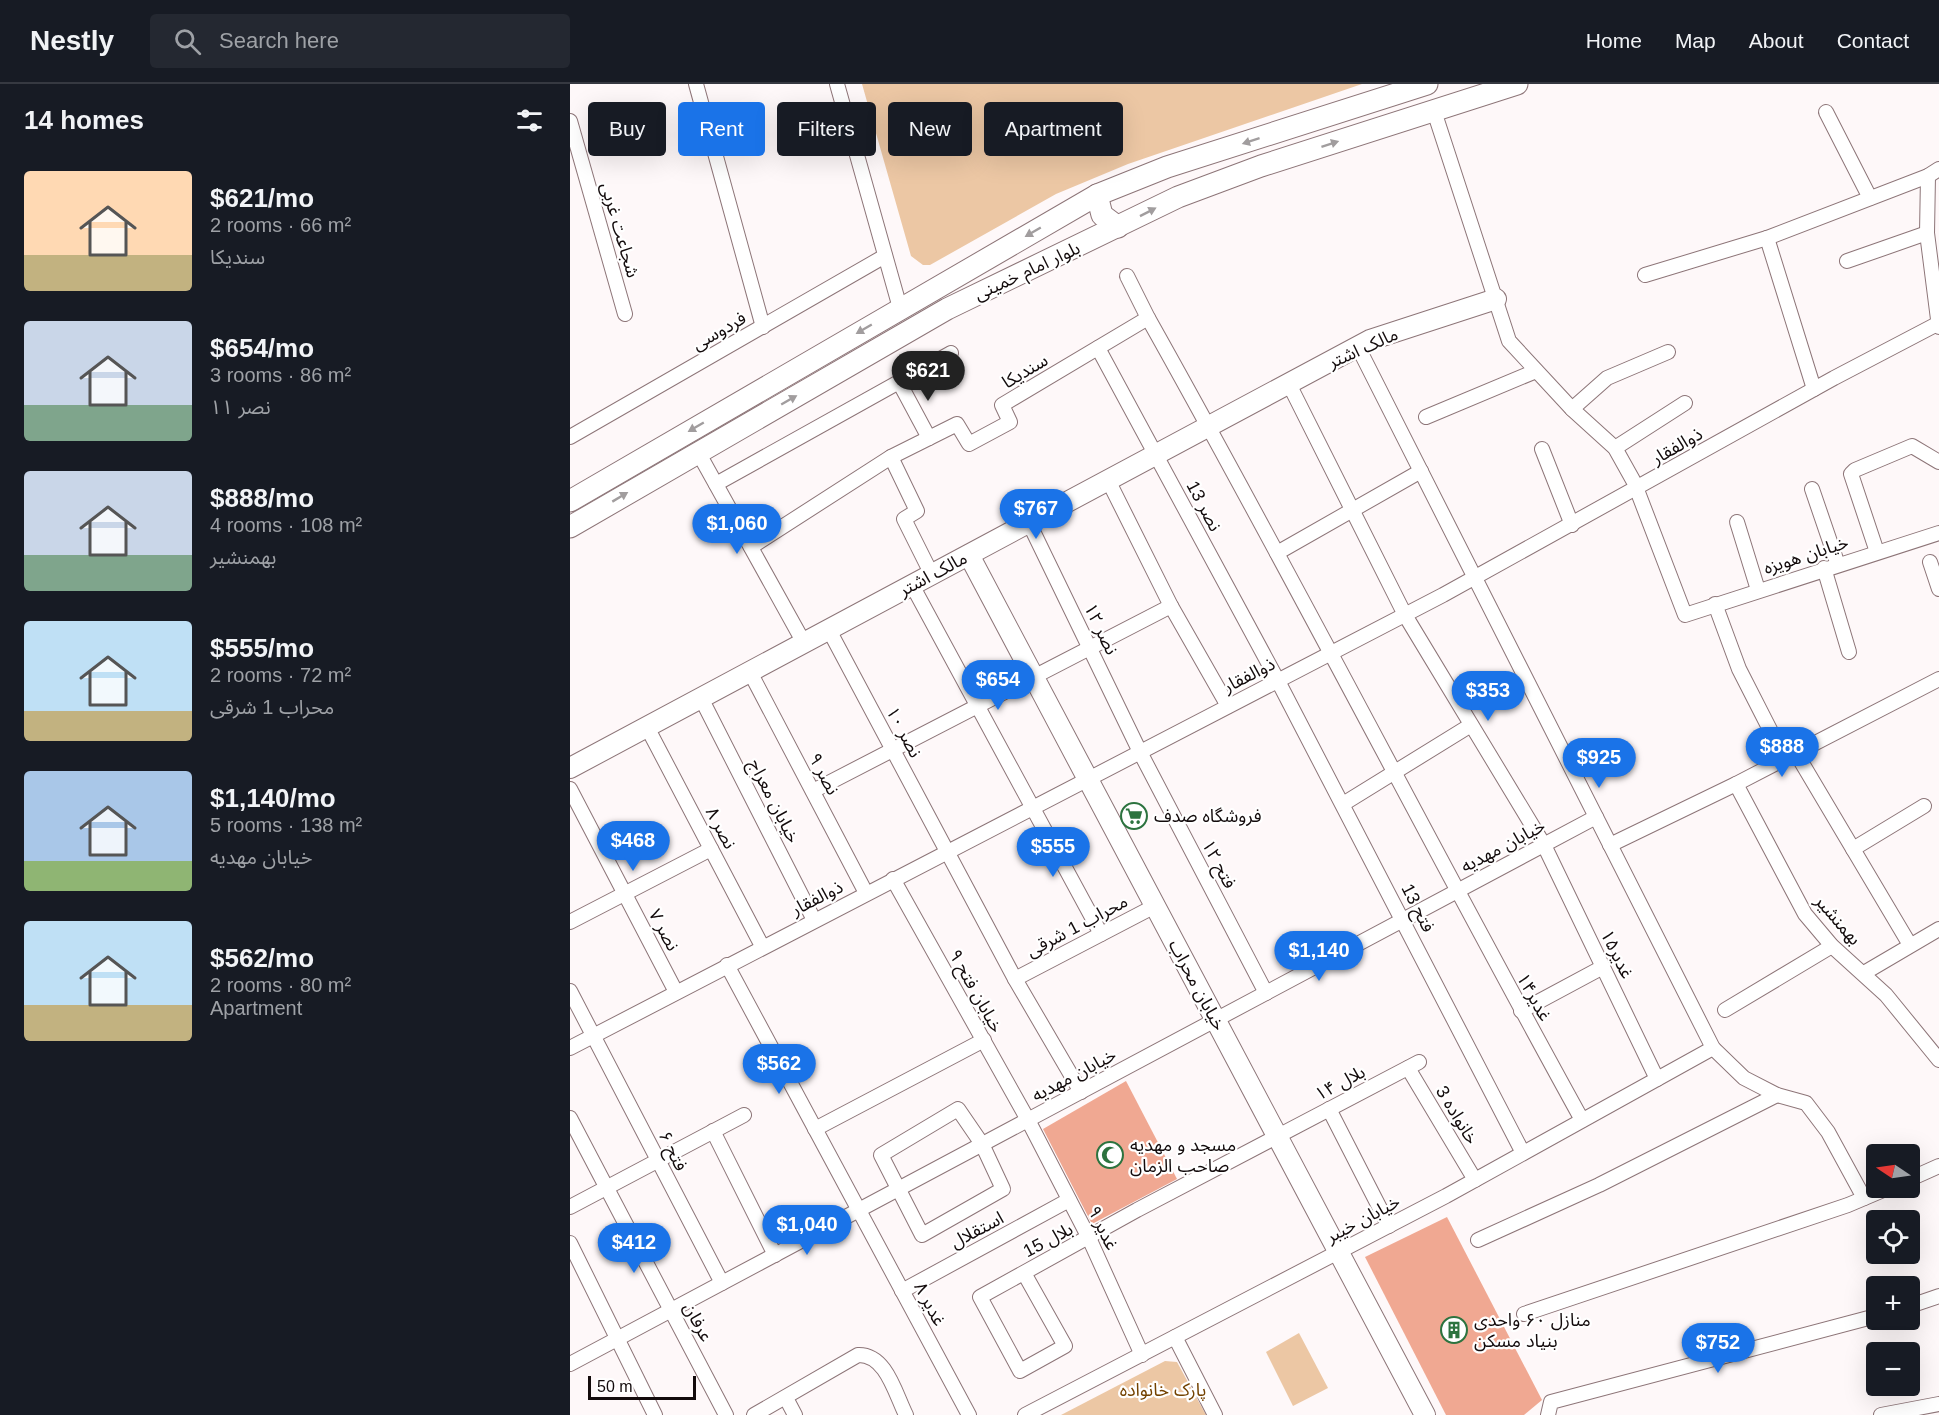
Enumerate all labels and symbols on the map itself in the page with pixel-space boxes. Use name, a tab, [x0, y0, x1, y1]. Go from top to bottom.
one-way arrow	[1242, 136, 1260, 146]
one-way arrow	[1321, 139, 1339, 148]
street label: شجاعت غربی	[596, 180, 643, 280]
one-way arrow	[1139, 207, 1156, 217]
one-way arrow	[1025, 226, 1041, 237]
street label: بلوار امام خمینی	[971, 238, 1085, 308]
street label: فردوسی	[689, 308, 750, 355]
one-way arrow	[855, 324, 872, 334]
street label: مالک اشتر	[1324, 324, 1401, 374]
street label: سندیکا	[999, 350, 1051, 392]
pin: $621	[892, 351, 964, 402]
one-way arrow	[781, 394, 797, 405]
one-way arrow	[688, 422, 704, 433]
street label: ذوالفقار	[1647, 424, 1706, 470]
street label: نصر 13	[1182, 477, 1226, 535]
pin: $767	[1000, 489, 1072, 540]
one-way arrow	[612, 492, 628, 503]
pin: $1,060	[688, 504, 786, 555]
street label: خیابان هویزه	[1761, 532, 1851, 579]
street label: مالک اشتر	[895, 548, 971, 602]
street label: نصر ۱۲	[1079, 600, 1122, 658]
street label: ذوالفقار	[1219, 654, 1279, 698]
pin: $654	[962, 660, 1034, 711]
pin: $353	[1452, 671, 1524, 722]
street label: نصر ۱۰	[881, 703, 926, 761]
pin: $888	[1746, 727, 1818, 778]
pin: $925	[1563, 738, 1635, 789]
street label: نصر ۹	[804, 750, 843, 799]
street label: خیابان معراج	[742, 756, 804, 848]
supermarket icon: فروشگاه صدف	[1119, 801, 1149, 831]
street label: نصر ۸	[701, 804, 740, 853]
place label: فروشگاه صدف	[1154, 806, 1262, 827]
street label: خیابان مهدیه	[1458, 816, 1549, 877]
pin: $468	[597, 821, 669, 872]
pin: $555	[1017, 827, 1089, 878]
street label: فتح ۱۲	[1195, 836, 1240, 893]
street label: ذوالفقار	[787, 877, 847, 921]
street label: فتح 13	[1395, 881, 1439, 937]
street label: بهمنشیر	[1809, 890, 1865, 950]
street label: محراب 1 شرقی	[1023, 891, 1132, 962]
street label: نصر ۷	[644, 906, 683, 955]
street label: غدیر۱۵	[1596, 926, 1637, 982]
pin: $1,140	[1270, 931, 1368, 982]
street label: خیابان محراب	[1164, 936, 1229, 1034]
street label: خیابان فتح ۹	[942, 946, 1007, 1037]
street label: غدیر۱۴	[1512, 970, 1555, 1025]
pin: $562	[743, 1044, 815, 1095]
street label: خیابان مهدیه	[1029, 1045, 1120, 1106]
street label: بلال ۱۴	[1312, 1062, 1369, 1105]
street label: خانواده 3	[1431, 1082, 1482, 1148]
street label: فتح ۶	[652, 1128, 691, 1176]
place label: مسجد و مهدیه صاحب الزمان	[1130, 1135, 1236, 1177]
mosque icon: مسجد و مهدیه صاحب الزمان	[1095, 1140, 1125, 1170]
north arrow	[1866, 1144, 1920, 1198]
street label: خیابان خیبر	[1322, 1191, 1404, 1248]
street label: غدیر ۹	[1083, 1203, 1122, 1254]
pin: $1,040	[758, 1205, 856, 1256]
street label: استقلال	[947, 1208, 1007, 1253]
street label: بلال 15	[1020, 1219, 1077, 1262]
pin: $412	[598, 1223, 670, 1274]
street label: غدیر ۸	[909, 1279, 950, 1330]
street label: عرفان	[679, 1299, 717, 1345]
place label: منازل ۶۰ واحدی بنیاد مسکن	[1474, 1310, 1591, 1352]
building icon: منازل ۶۰ واحدی بنیاد مسکن	[1439, 1315, 1469, 1345]
pin: $752	[1682, 1323, 1754, 1374]
scale bar	[588, 1373, 696, 1400]
park label: پارک خانواده	[1120, 1380, 1206, 1401]

